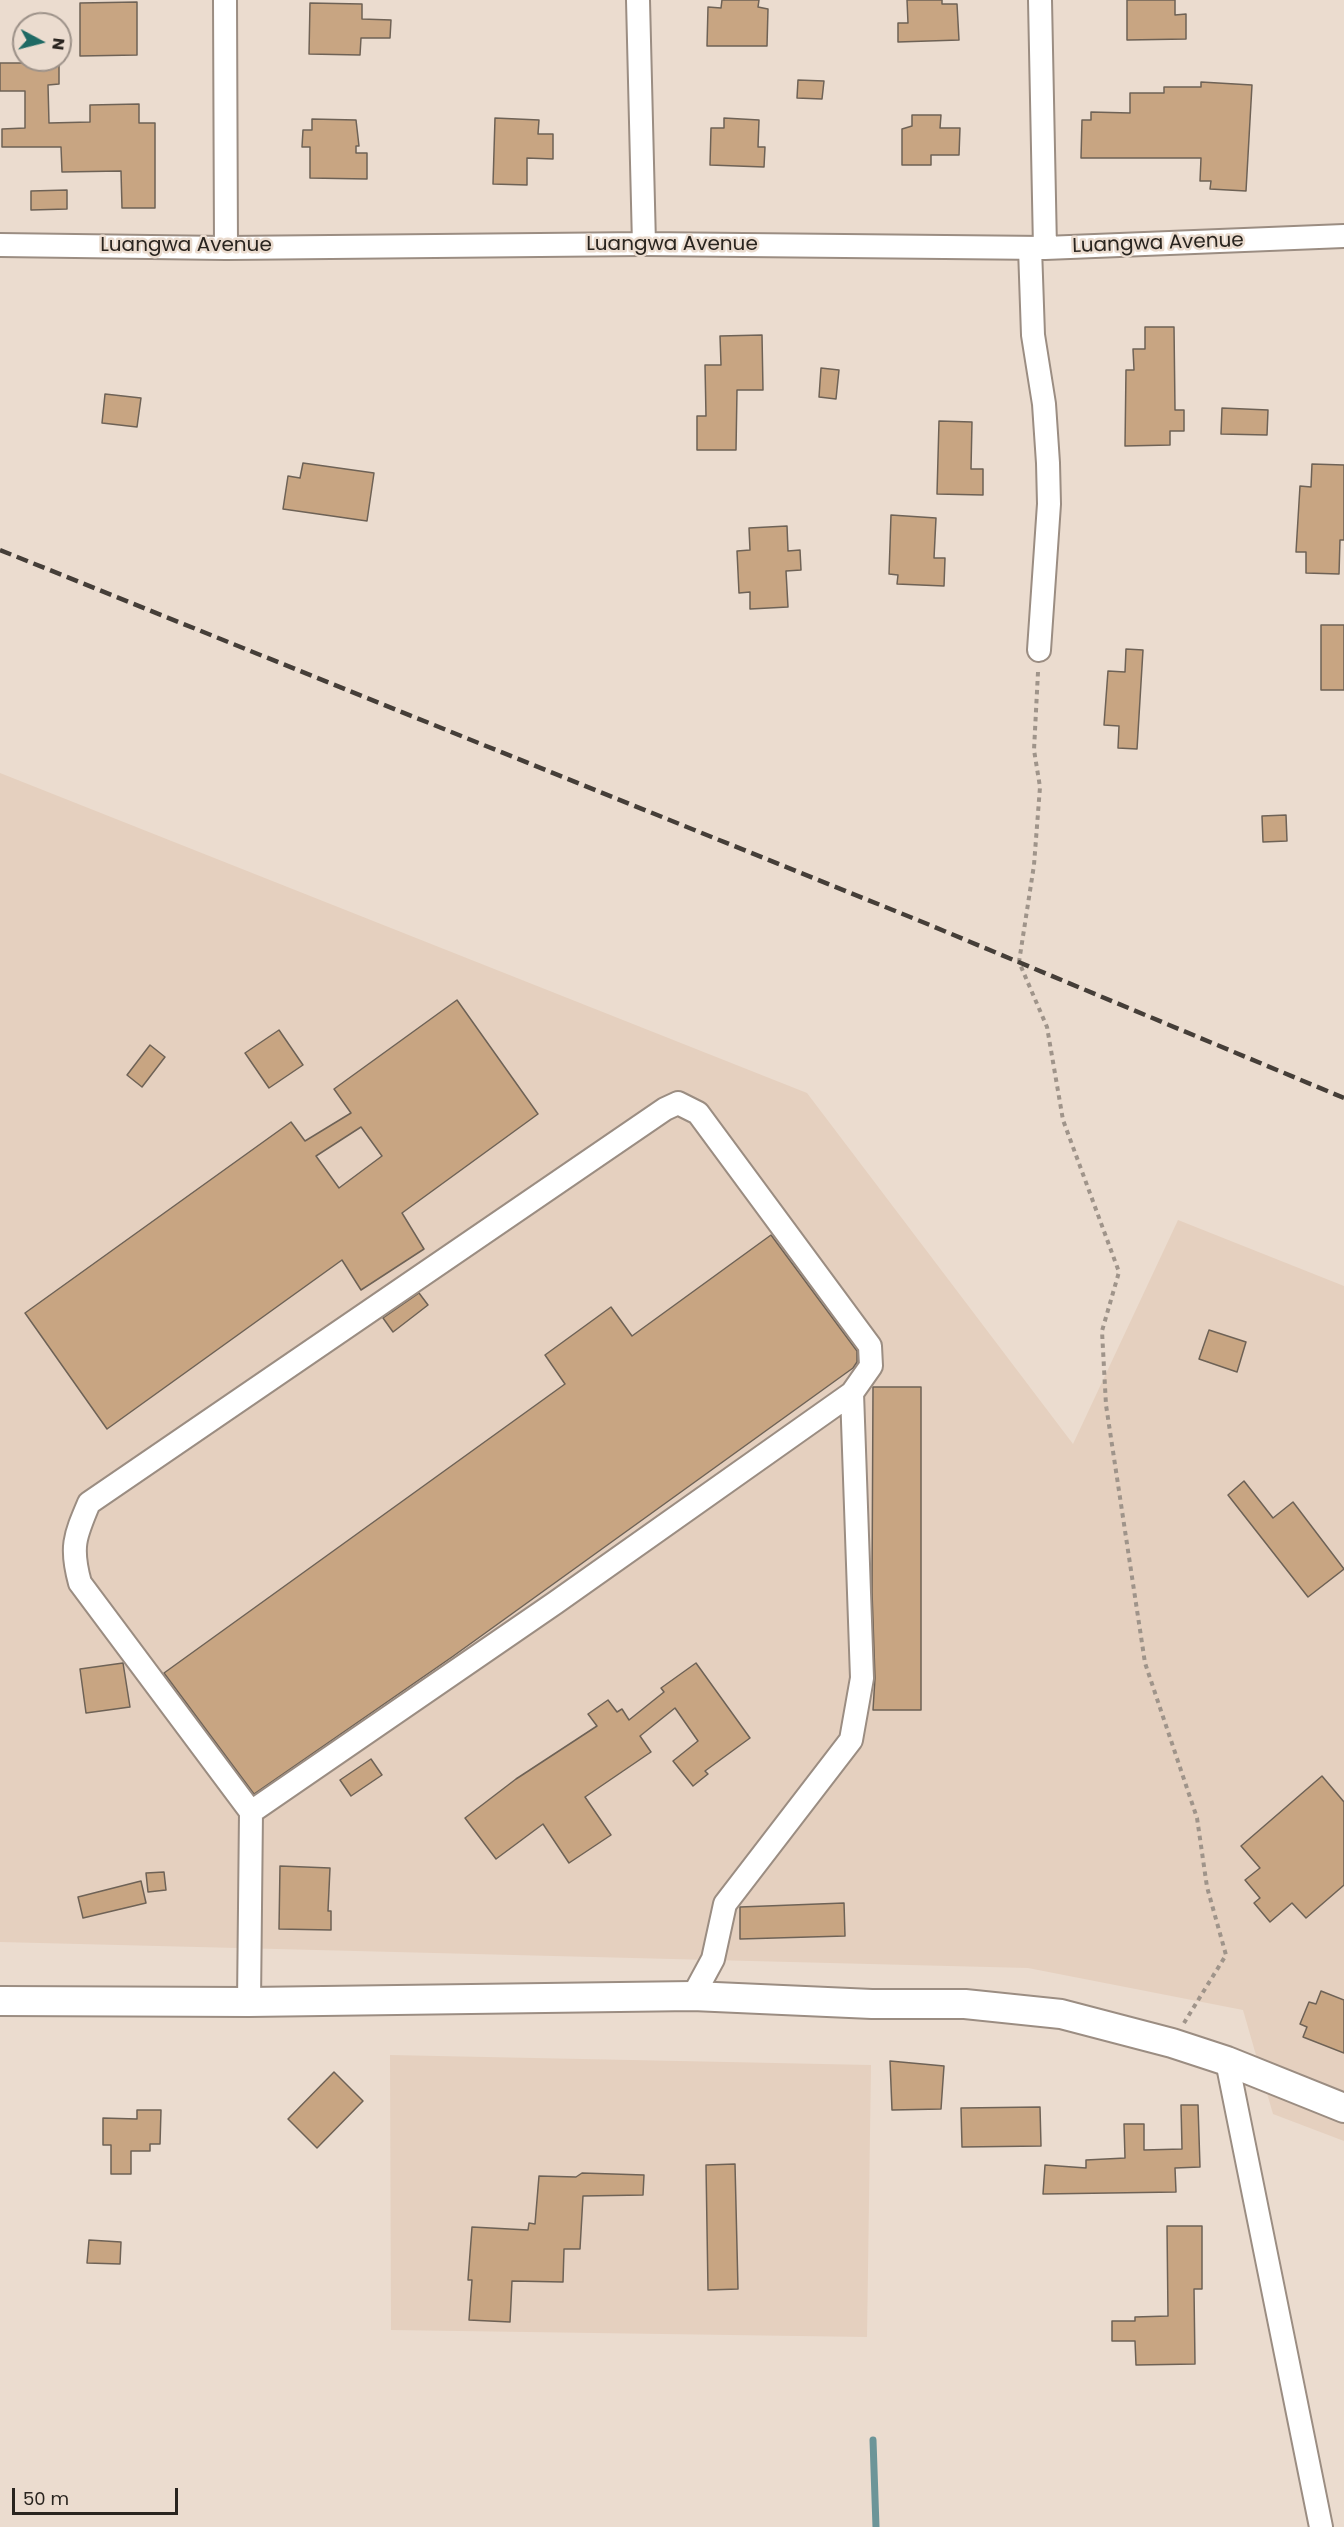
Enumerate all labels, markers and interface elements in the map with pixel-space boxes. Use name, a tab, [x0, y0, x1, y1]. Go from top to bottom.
north arrow	[12, 12, 72, 72]
text: N	[46, 37, 71, 51]
street label: Luangwa Avenue	[1072, 229, 1244, 259]
street label: Luangwa Avenue	[586, 233, 758, 257]
street label: Luangwa Avenue	[100, 234, 272, 258]
scale bar	[15, 2476, 182, 2514]
text: 50 m	[23, 2486, 69, 2511]

